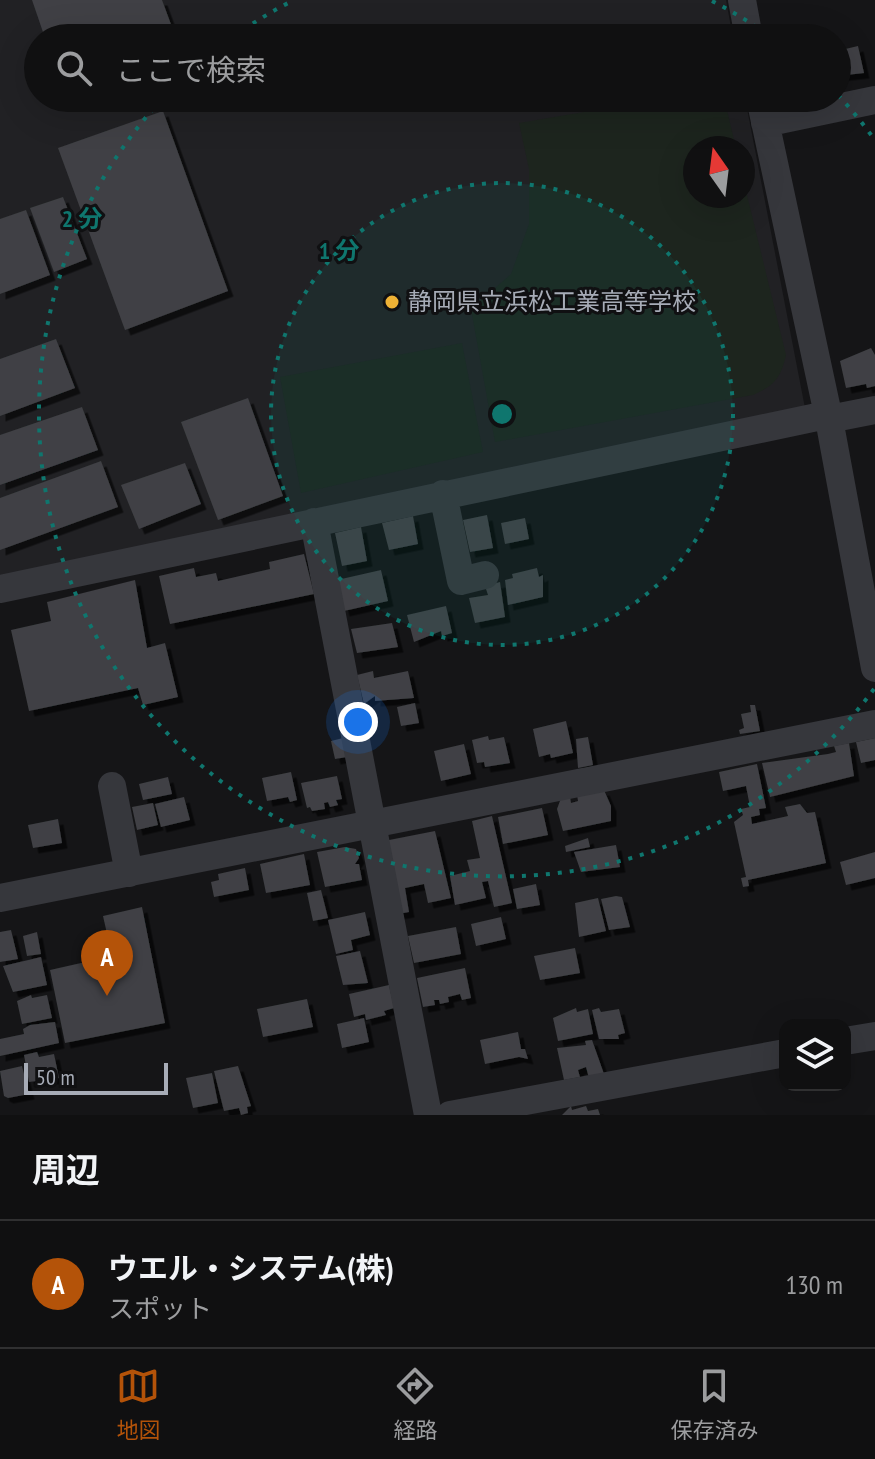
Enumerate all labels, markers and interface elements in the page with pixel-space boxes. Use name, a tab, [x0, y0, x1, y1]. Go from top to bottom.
search box	[24, 24, 851, 112]
icon: search	[52, 46, 96, 90]
text: ここで検索	[116, 50, 266, 89]
north arrow	[683, 136, 755, 208]
text: 2 分	[62, 203, 102, 234]
text: 1 分	[319, 235, 359, 266]
place label: 静岡県立浜松工業高等学校	[408, 286, 696, 317]
marker: 静岡県立浜松工業高等学校	[383, 293, 401, 311]
centre of rings	[488, 400, 516, 428]
your location	[338, 702, 378, 742]
pin: A	[81, 930, 133, 996]
map controls	[779, 1019, 851, 1091]
button: layers	[779, 1019, 851, 1091]
scale bar	[24, 1059, 168, 1095]
text: 50 m	[36, 1063, 75, 1091]
text: 周辺	[32, 1147, 100, 1191]
text: ウエル・システム(株)	[108, 1248, 394, 1287]
text: A	[51, 1268, 65, 1301]
text: 130 m	[785, 1268, 843, 1301]
text: スポット	[108, 1292, 212, 1325]
tab: 地図	[116, 1364, 161, 1444]
tab: 経路	[393, 1364, 438, 1444]
tab: 保存済み	[670, 1364, 759, 1444]

